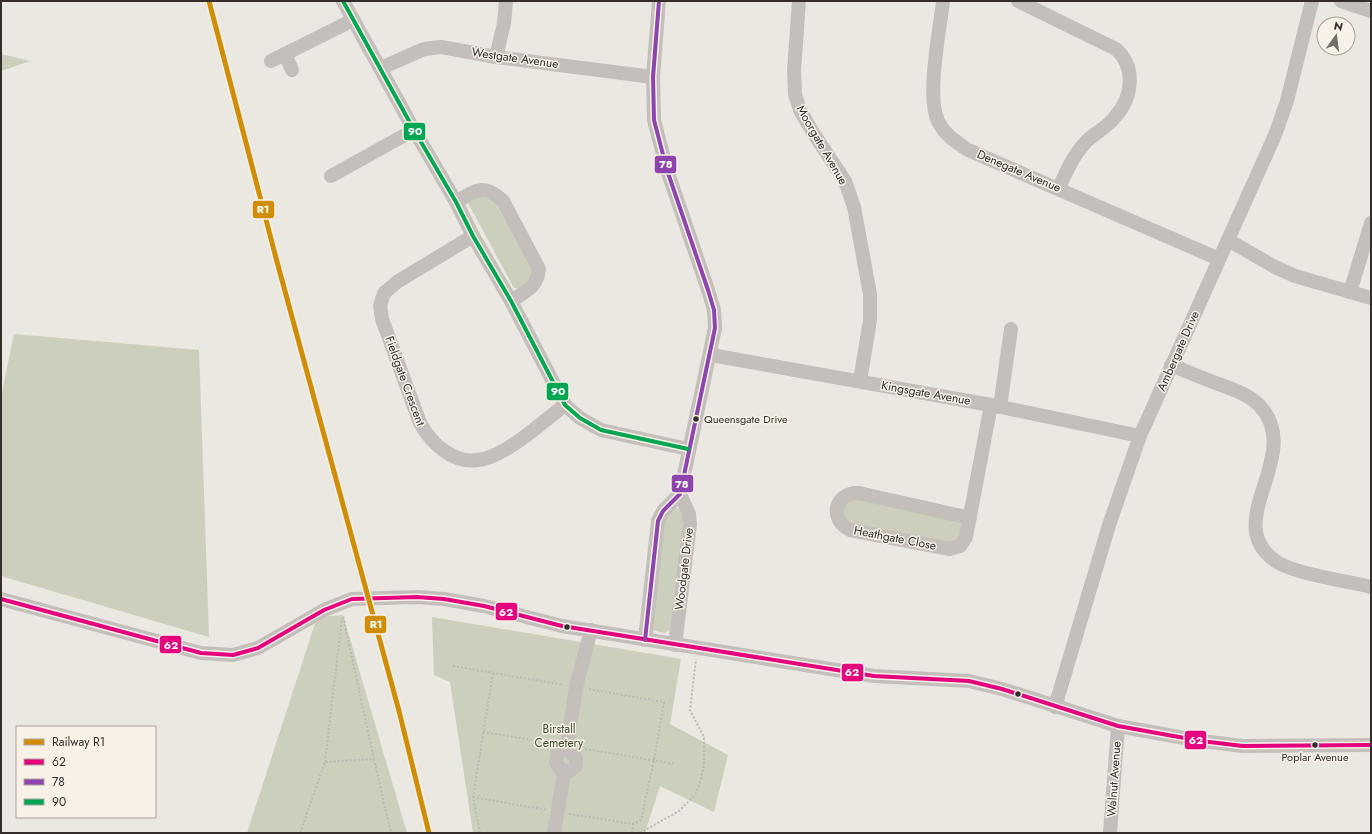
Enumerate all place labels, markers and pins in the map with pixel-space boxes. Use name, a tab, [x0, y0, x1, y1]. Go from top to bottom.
place label: Queensgate Drive	[704, 411, 788, 427]
marker: Queensgate Drive	[691, 414, 701, 424]
unlabelled marker	[562, 622, 572, 632]
unlabelled marker	[1013, 689, 1023, 699]
marker: Poplar Avenue	[1310, 740, 1320, 750]
place label: Poplar Avenue	[1281, 749, 1349, 765]

